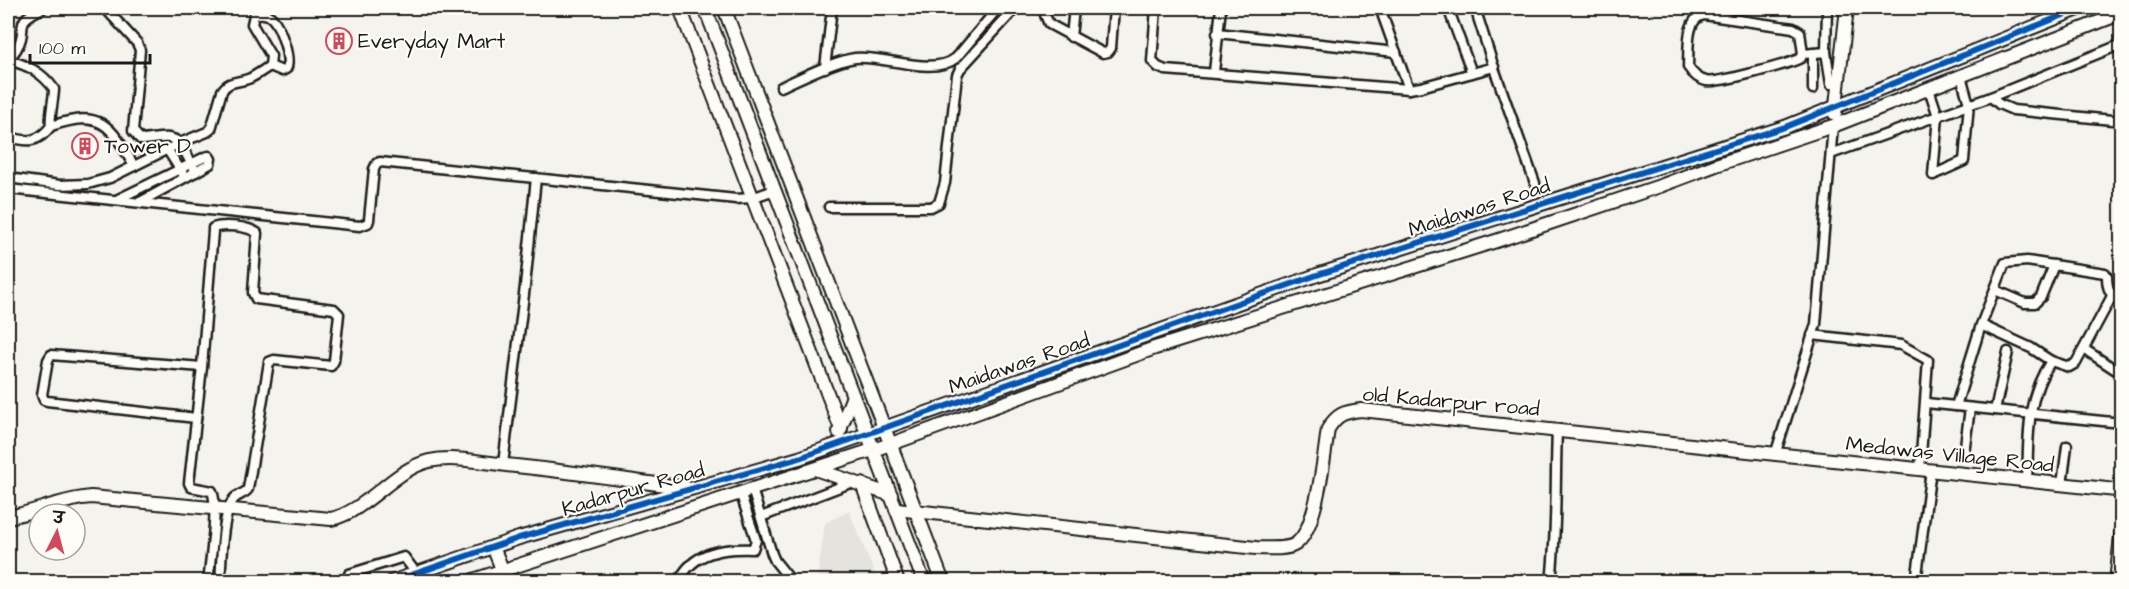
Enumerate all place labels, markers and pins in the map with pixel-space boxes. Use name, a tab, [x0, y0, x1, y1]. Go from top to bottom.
building icon: Everyday Mart	[324, 26, 354, 56]
place label: Everyday Mart	[358, 27, 506, 58]
building icon: Tower D	[70, 131, 100, 161]
place label: Tower D	[104, 132, 191, 161]

